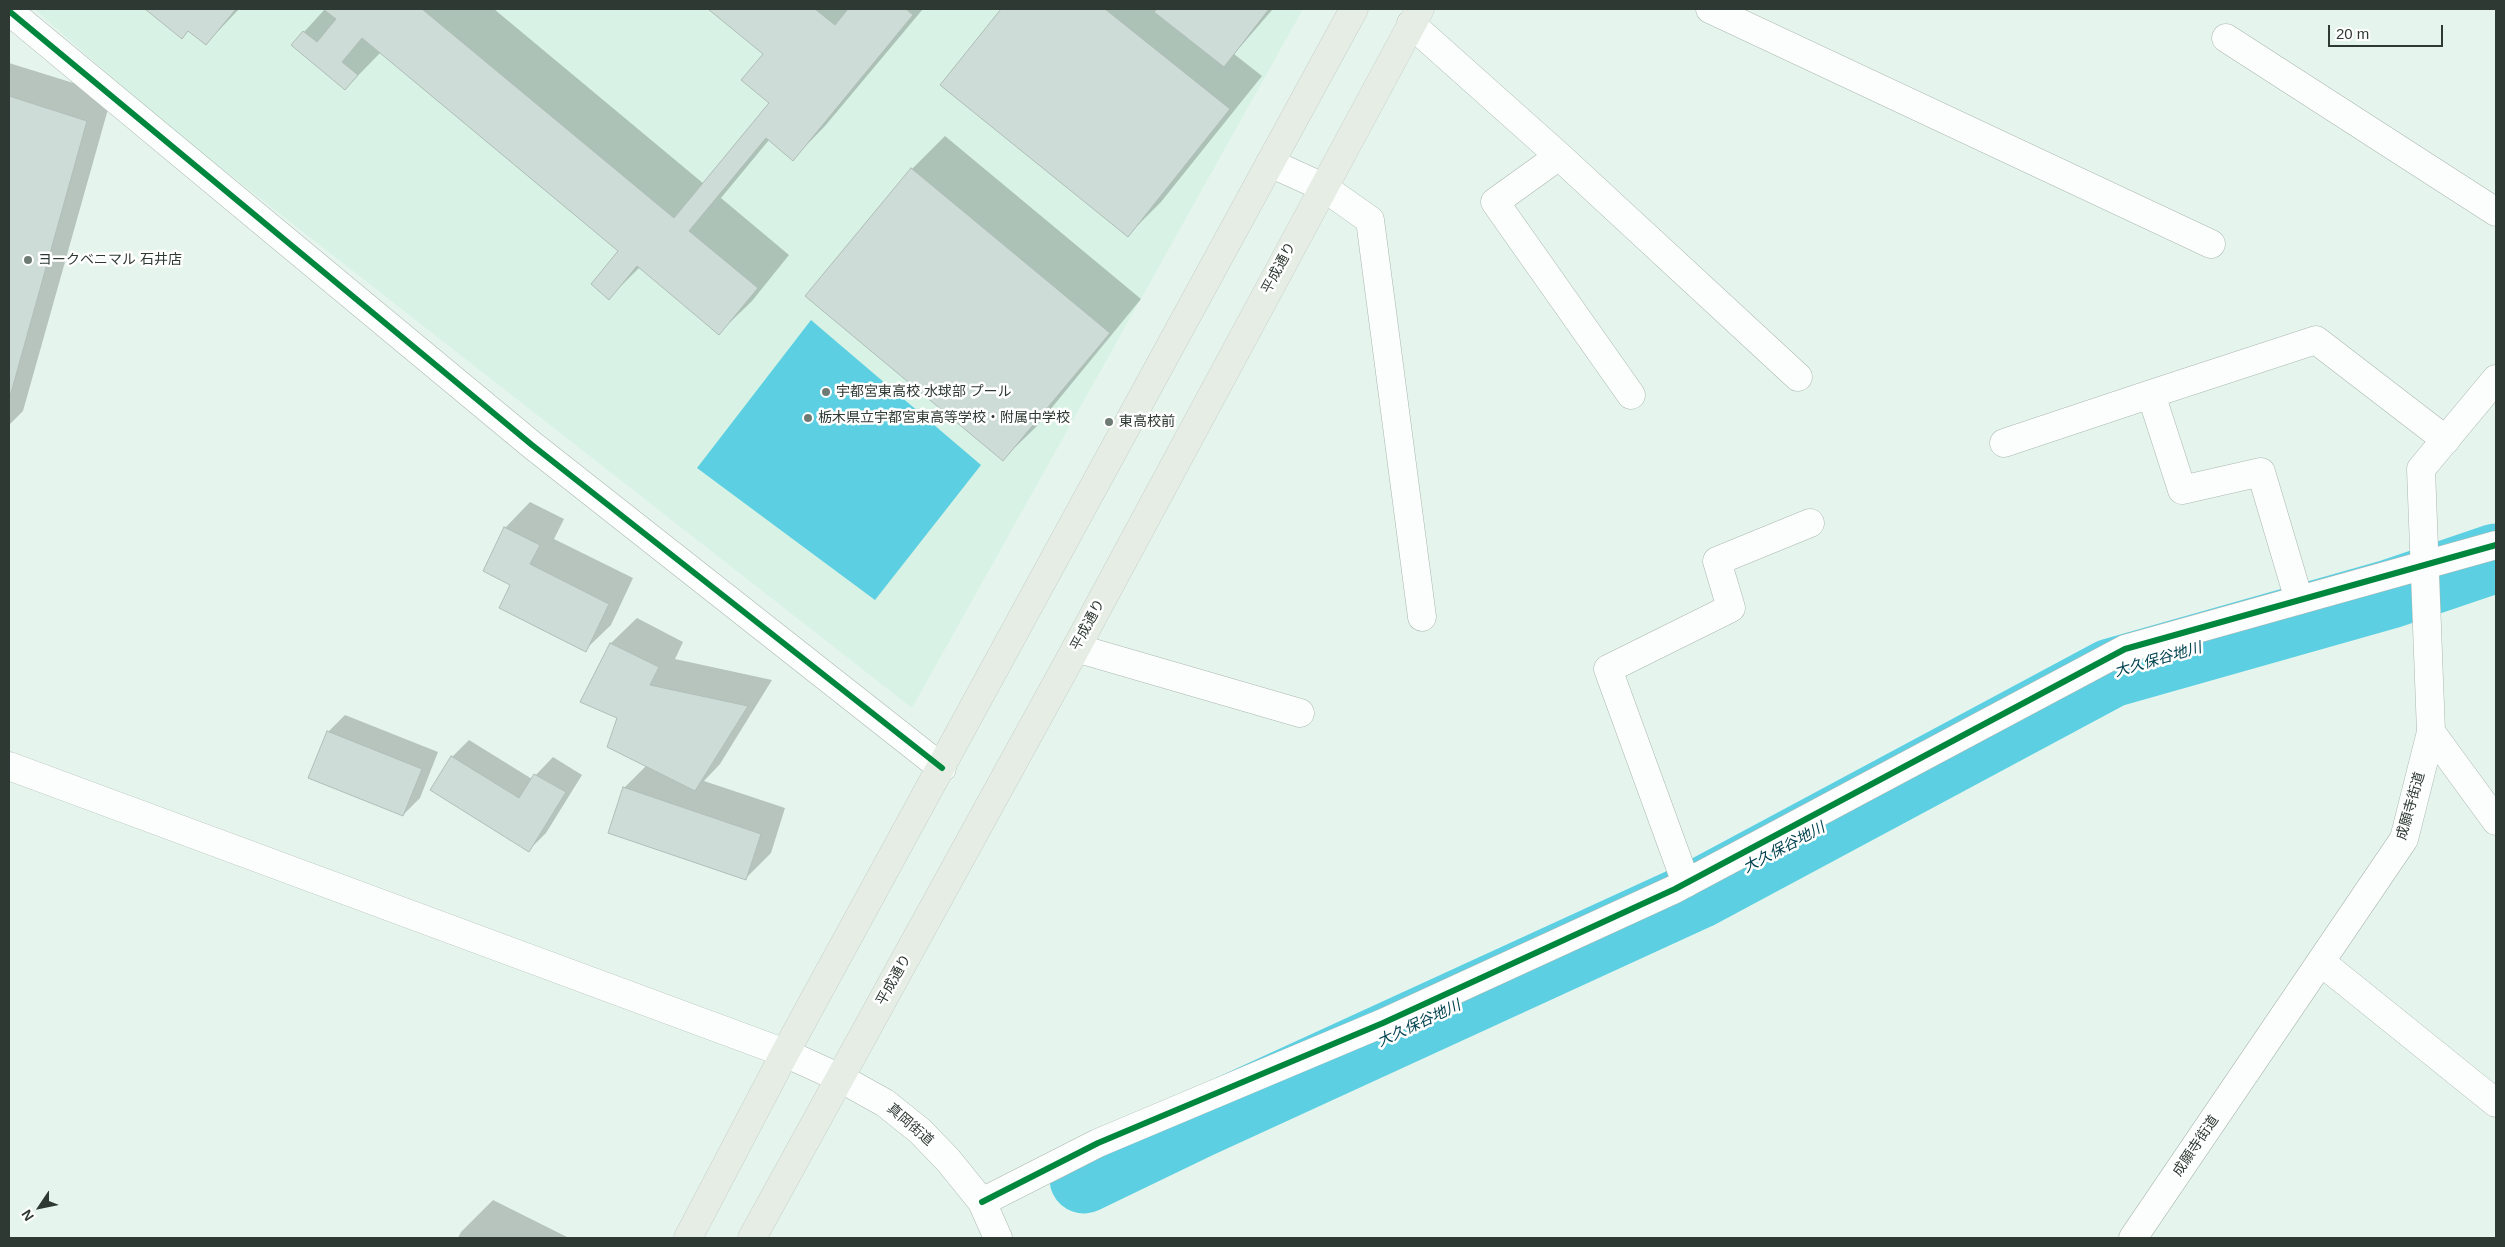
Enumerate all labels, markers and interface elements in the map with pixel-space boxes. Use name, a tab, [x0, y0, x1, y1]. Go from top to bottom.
scale bar	[2330, 15, 2445, 47]
text: 20 m	[2336, 25, 2369, 42]
street label: 平成通り	[1258, 239, 1300, 297]
place label: ヨークベニマル 石井店	[38, 252, 182, 268]
marker: ヨークベニマル 石井店	[22, 254, 34, 266]
place label: 宇都宮東高校 水球部 プール	[836, 384, 1012, 400]
marker: 宇都宮東高校 水球部 プール	[820, 386, 832, 398]
place label: 栃木県立宇都宮東高等学校・附属中学校	[818, 410, 1070, 426]
marker: 栃木県立宇都宮東高等学校・附属中学校	[802, 412, 814, 424]
place label: 東高校前	[1119, 414, 1175, 430]
marker: 東高校前	[1103, 416, 1115, 428]
street label: 平成通り	[1067, 596, 1109, 654]
water label: 大久保谷地川	[2112, 639, 2204, 681]
street label: 成願寺街道	[2393, 770, 2429, 842]
water label: 大久保谷地川	[1740, 819, 1828, 877]
street label: 平成通り	[873, 951, 915, 1009]
water label: 大久保谷地川	[1374, 997, 1464, 1051]
street label: 真岡街道	[883, 1100, 937, 1150]
street label: 成願寺街道	[2169, 1112, 2223, 1180]
north arrow	[15, 1182, 65, 1232]
text: N	[18, 1207, 37, 1224]

